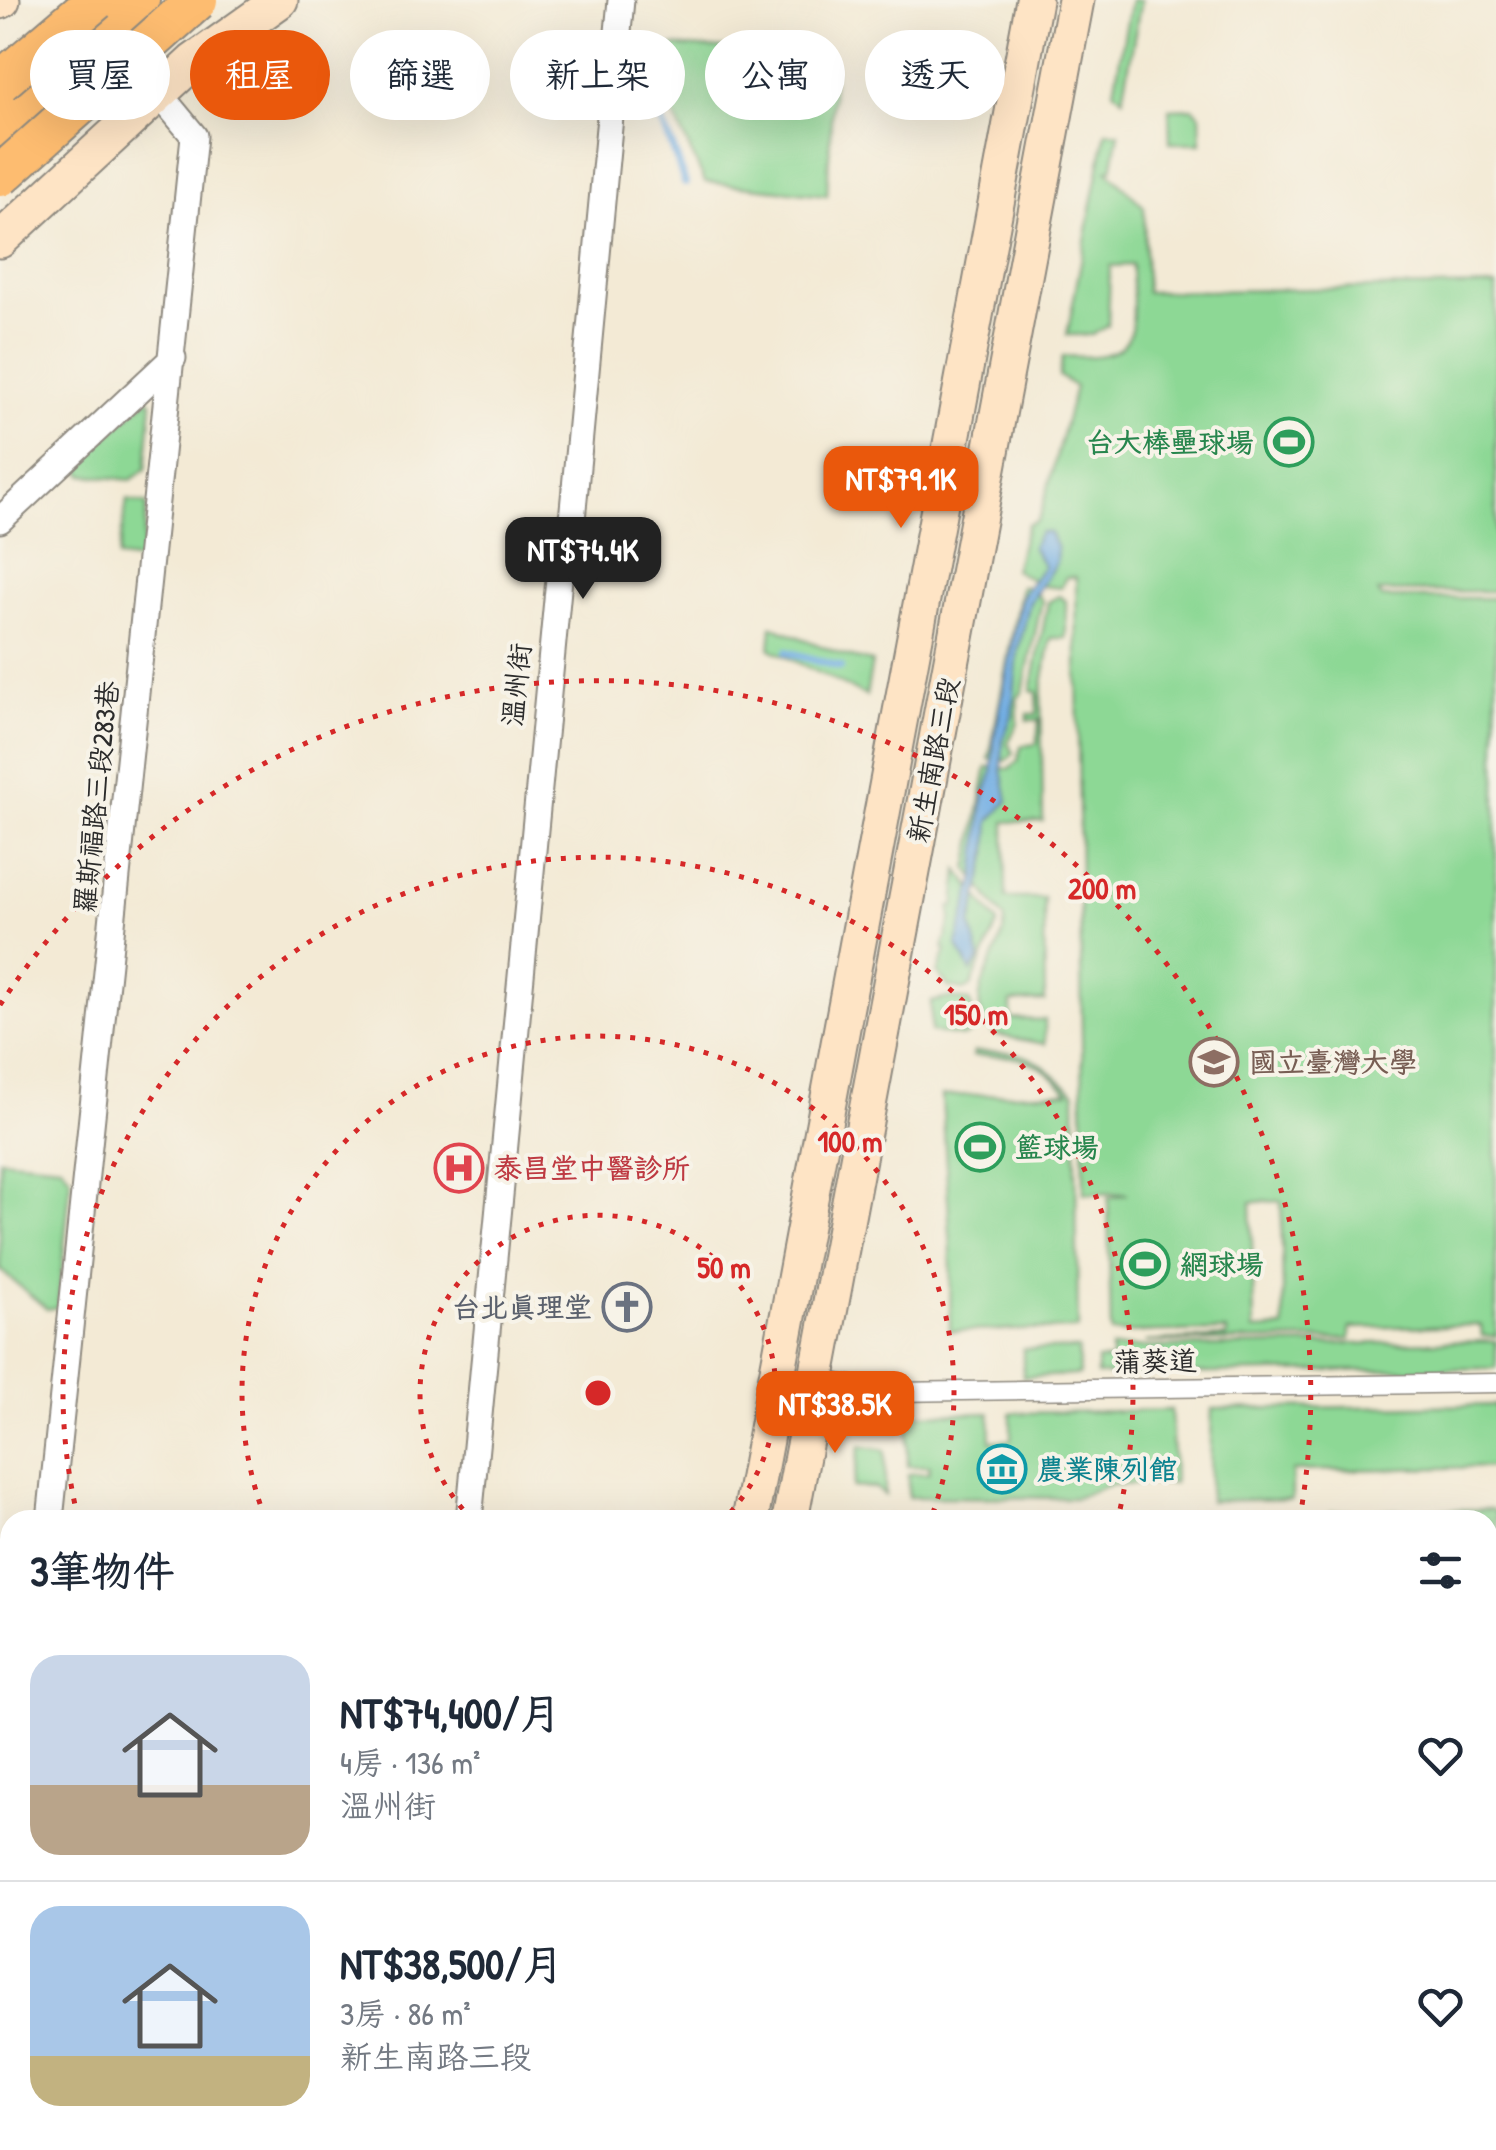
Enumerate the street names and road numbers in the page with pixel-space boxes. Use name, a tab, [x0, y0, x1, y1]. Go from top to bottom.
street label: 溫州街	[493, 641, 539, 729]
street label: 新生南路三段	[898, 674, 968, 846]
street label: 羅斯福路三段283巷	[65, 678, 127, 915]
street label: 蒲葵道	[1113, 1341, 1197, 1381]

